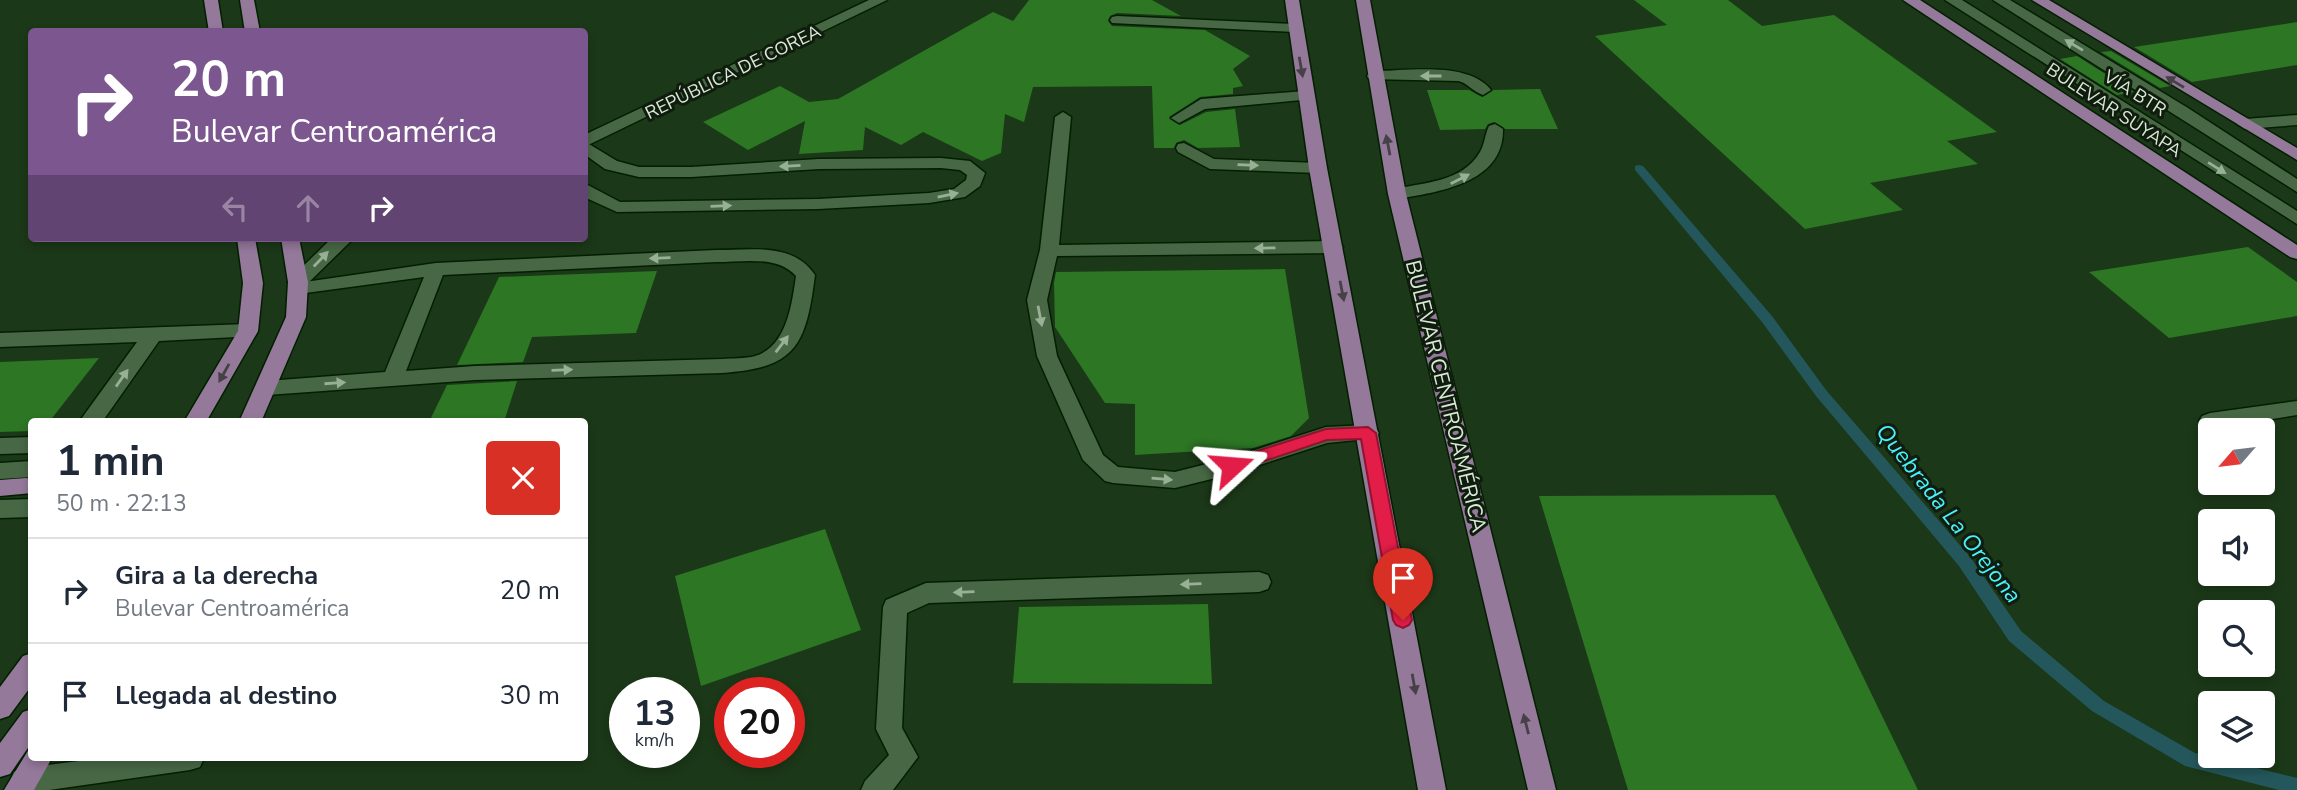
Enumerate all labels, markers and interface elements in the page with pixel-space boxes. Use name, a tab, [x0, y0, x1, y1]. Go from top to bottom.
street label: REPÚBLICA DE COREA	[641, 19, 825, 125]
one-way arrow	[2065, 39, 2084, 52]
text: 20 m	[171, 46, 286, 113]
icon: right	[56, 56, 147, 147]
one-way arrow	[1296, 56, 1307, 78]
street label: BULEVAR SUYAPA	[2042, 57, 2186, 163]
street label: VÍA BTR	[2098, 64, 2171, 122]
one-way arrow	[1420, 70, 1442, 82]
one-way arrow	[2166, 76, 2185, 88]
text: Bulevar Centroamérica	[171, 110, 497, 153]
one-way arrow	[1382, 134, 1393, 156]
one-way arrow	[1237, 160, 1259, 171]
one-way arrow	[778, 161, 800, 172]
one-way arrow	[2207, 161, 2226, 174]
one-way arrow	[1450, 173, 1470, 184]
icon: left	[216, 189, 254, 227]
icon: ahead	[289, 189, 327, 227]
icon: right	[362, 189, 400, 227]
one-way arrow	[937, 189, 959, 200]
one-way arrow	[710, 200, 732, 211]
one-way arrow	[1254, 242, 1276, 254]
one-way arrow	[312, 251, 328, 268]
one-way arrow	[649, 252, 671, 263]
street label: BULEVAR CENTROAMÉRICA	[1399, 257, 1493, 535]
one-way arrow	[1337, 280, 1348, 302]
one-way arrow	[1035, 305, 1046, 327]
one-way arrow	[775, 335, 789, 354]
one-way arrow	[218, 363, 230, 382]
one-way arrow	[552, 365, 574, 376]
one-way arrow	[115, 369, 129, 387]
one-way arrow	[324, 377, 346, 388]
water label: Quebrada La Orejona	[1869, 417, 2029, 610]
north arrow	[2198, 418, 2275, 495]
map controls	[2198, 418, 2275, 768]
position arrow	[1195, 429, 1269, 503]
text: 1 min	[56, 433, 165, 490]
button: close	[486, 441, 560, 515]
one-way arrow	[1151, 474, 1173, 485]
text: 50 m · 22:13	[56, 488, 187, 519]
button: sound	[2198, 509, 2275, 586]
pin	[1373, 548, 1433, 620]
text: Gira a la derecha	[115, 558, 318, 593]
icon: arrive	[1384, 559, 1422, 597]
icon: right	[56, 572, 94, 610]
text: 20 m	[500, 573, 560, 608]
one-way arrow	[1180, 579, 1202, 590]
one-way arrow	[953, 586, 975, 597]
text: Bulevar Centroamérica	[115, 593, 350, 624]
button: search	[2198, 600, 2275, 677]
one-way arrow	[1409, 673, 1420, 695]
icon: arrive	[56, 677, 94, 715]
speed limit sign: 20	[714, 677, 805, 768]
text: Llegada al destino	[115, 678, 337, 713]
text: 30 m	[500, 678, 560, 713]
text: 13	[633, 690, 676, 737]
button: layers	[2198, 691, 2275, 768]
one-way arrow	[1520, 713, 1531, 735]
text: km/h	[635, 728, 674, 752]

